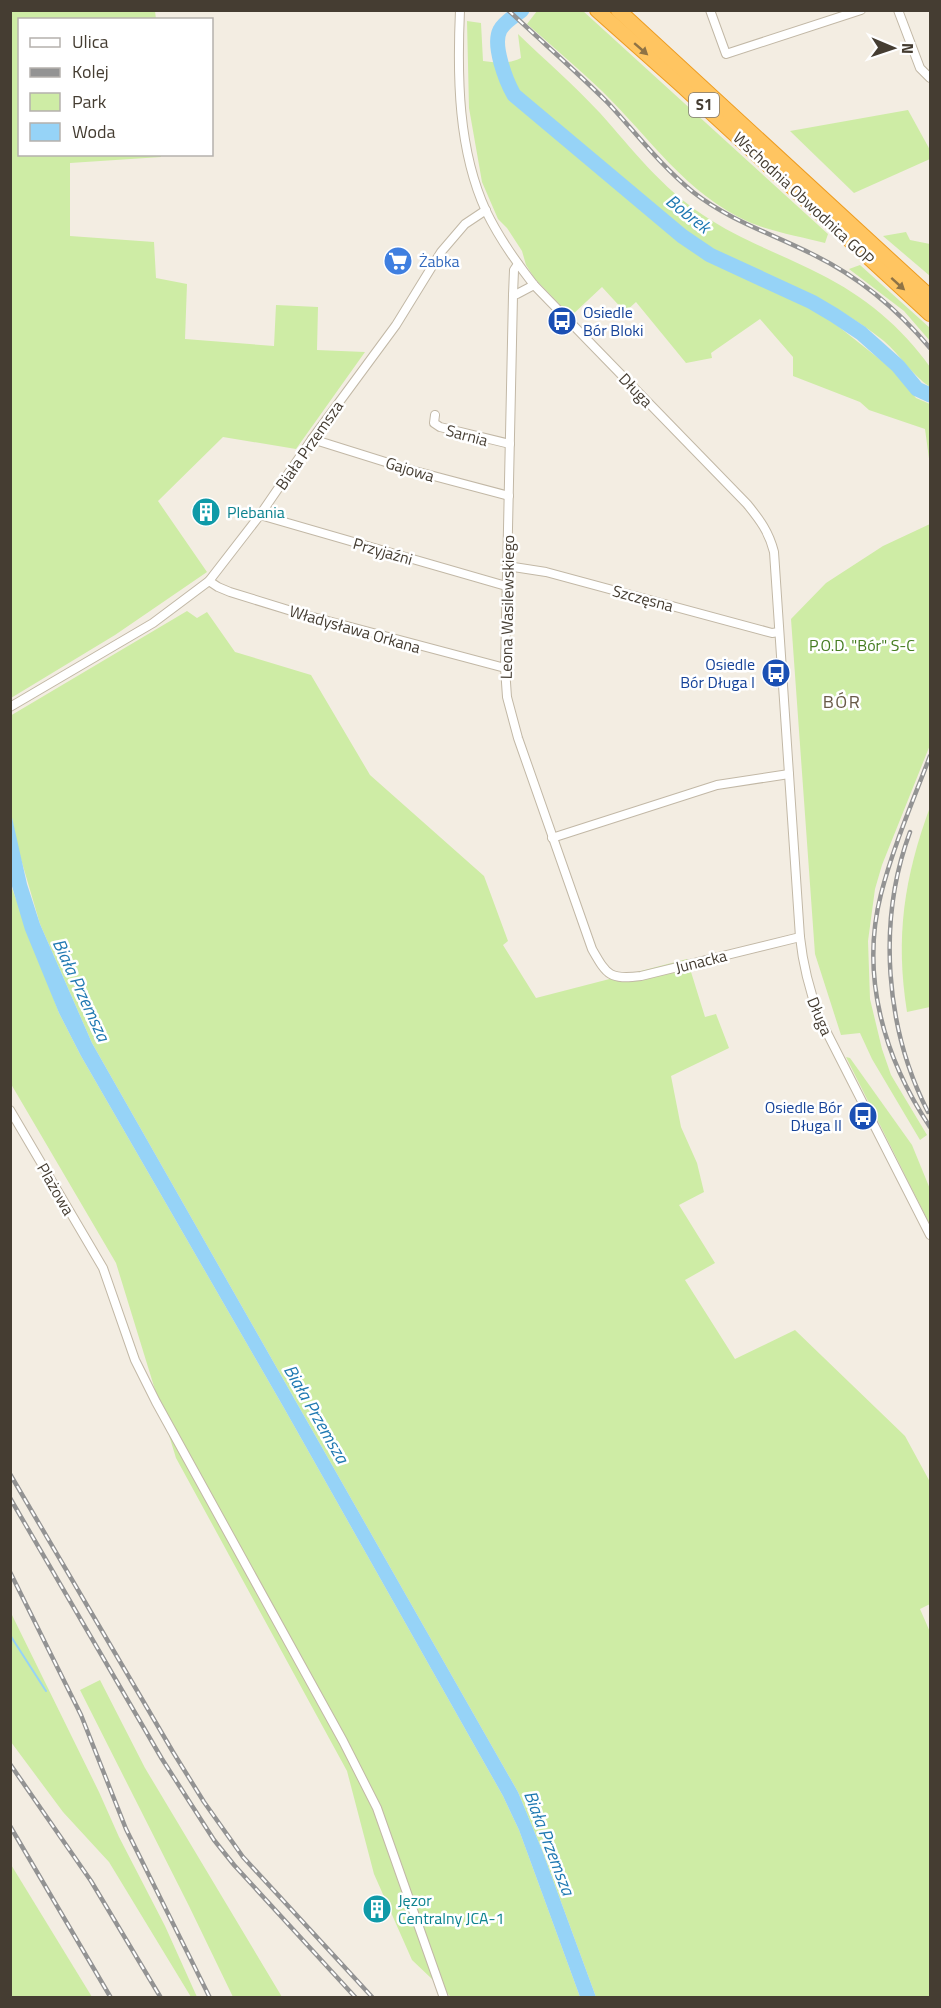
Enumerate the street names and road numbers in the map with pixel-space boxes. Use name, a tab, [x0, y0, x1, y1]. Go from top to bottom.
road number: S1	[689, 93, 719, 117]
street label: Wschodnia Obwodnica GOP	[728, 126, 880, 270]
street label: Długa	[613, 367, 659, 413]
street label: Biała Przemsza	[269, 395, 349, 495]
street label: Sarnia	[443, 418, 491, 452]
street label: Gajowa	[383, 450, 437, 488]
street label: Przyjaźni	[350, 531, 416, 571]
street label: Leona Wasilewskiego	[494, 535, 520, 679]
street label: Szczęsna	[610, 578, 676, 618]
street label: Władysława Orkana	[286, 599, 424, 659]
street label: Junacka	[673, 943, 729, 979]
street label: Długa	[801, 993, 839, 1039]
street label: Plażowa	[31, 1158, 81, 1220]

